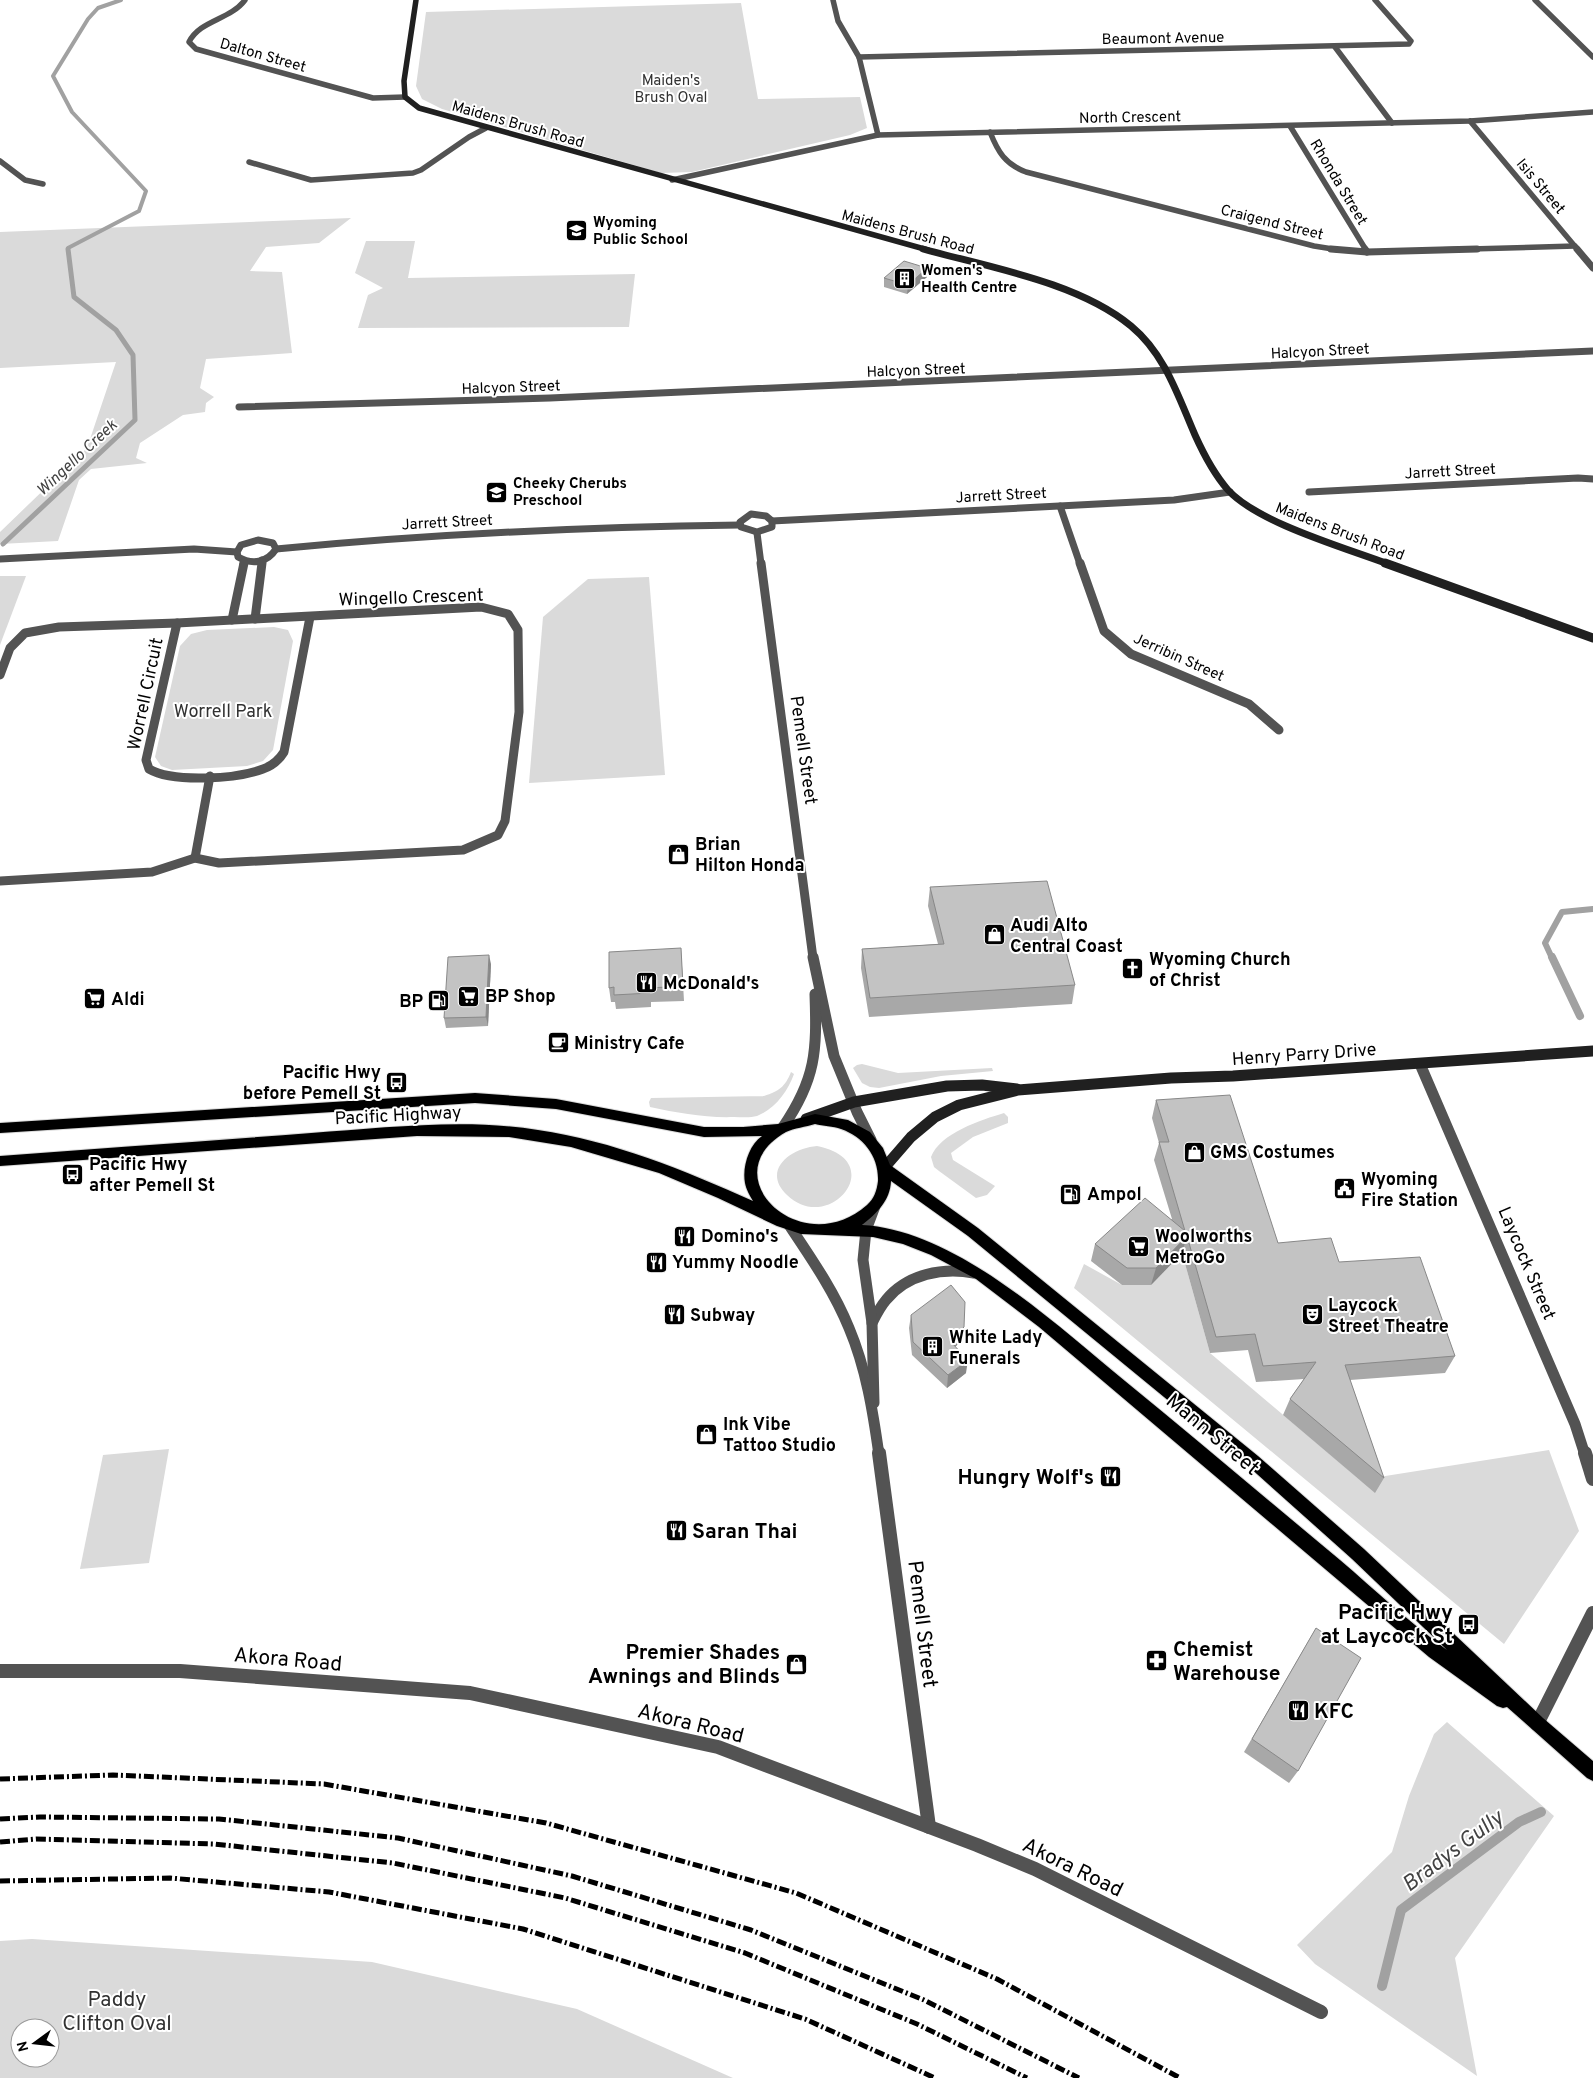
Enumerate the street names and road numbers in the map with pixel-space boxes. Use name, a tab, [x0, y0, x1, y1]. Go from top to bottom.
street label: Beaumont Avenue	[1102, 29, 1224, 50]
street label: Dalton Street	[217, 35, 308, 78]
street label: Maidens Brush Road	[449, 97, 586, 153]
street label: North Crescent	[1079, 108, 1181, 129]
street label: Rhonda Street	[1305, 136, 1371, 229]
street label: Isis Street	[1511, 155, 1569, 219]
street label: Craigend Street	[1218, 201, 1325, 245]
street label: Maidens Brush Road	[839, 207, 976, 260]
street label: Halcyon Street	[1270, 340, 1370, 365]
street label: Halcyon Street	[866, 360, 966, 383]
street label: Halcyon Street	[461, 377, 561, 400]
street label: Jarrett Street	[1404, 461, 1496, 484]
street label: Jarrett Street	[955, 485, 1047, 508]
street label: Maidens Brush Road	[1272, 499, 1407, 566]
street label: Jarrett Street	[401, 512, 493, 535]
street label: Wingello Crescent	[338, 584, 484, 613]
street label: Jerribin Street	[1130, 630, 1227, 687]
street label: Worrell Circuit	[123, 636, 170, 753]
street label: Pemell Street	[783, 694, 822, 806]
street label: Henry Parry Drive	[1231, 1039, 1377, 1072]
street label: Pacific Highway	[334, 1102, 462, 1131]
street label: Laycock Street	[1491, 1204, 1560, 1324]
street label: Mann Street	[1160, 1388, 1264, 1482]
street label: Pemell Street	[900, 1559, 943, 1689]
street label: Akora Road	[233, 1642, 343, 1679]
street label: Akora Road	[635, 1698, 747, 1751]
street label: Akora Road	[1018, 1832, 1127, 1904]

